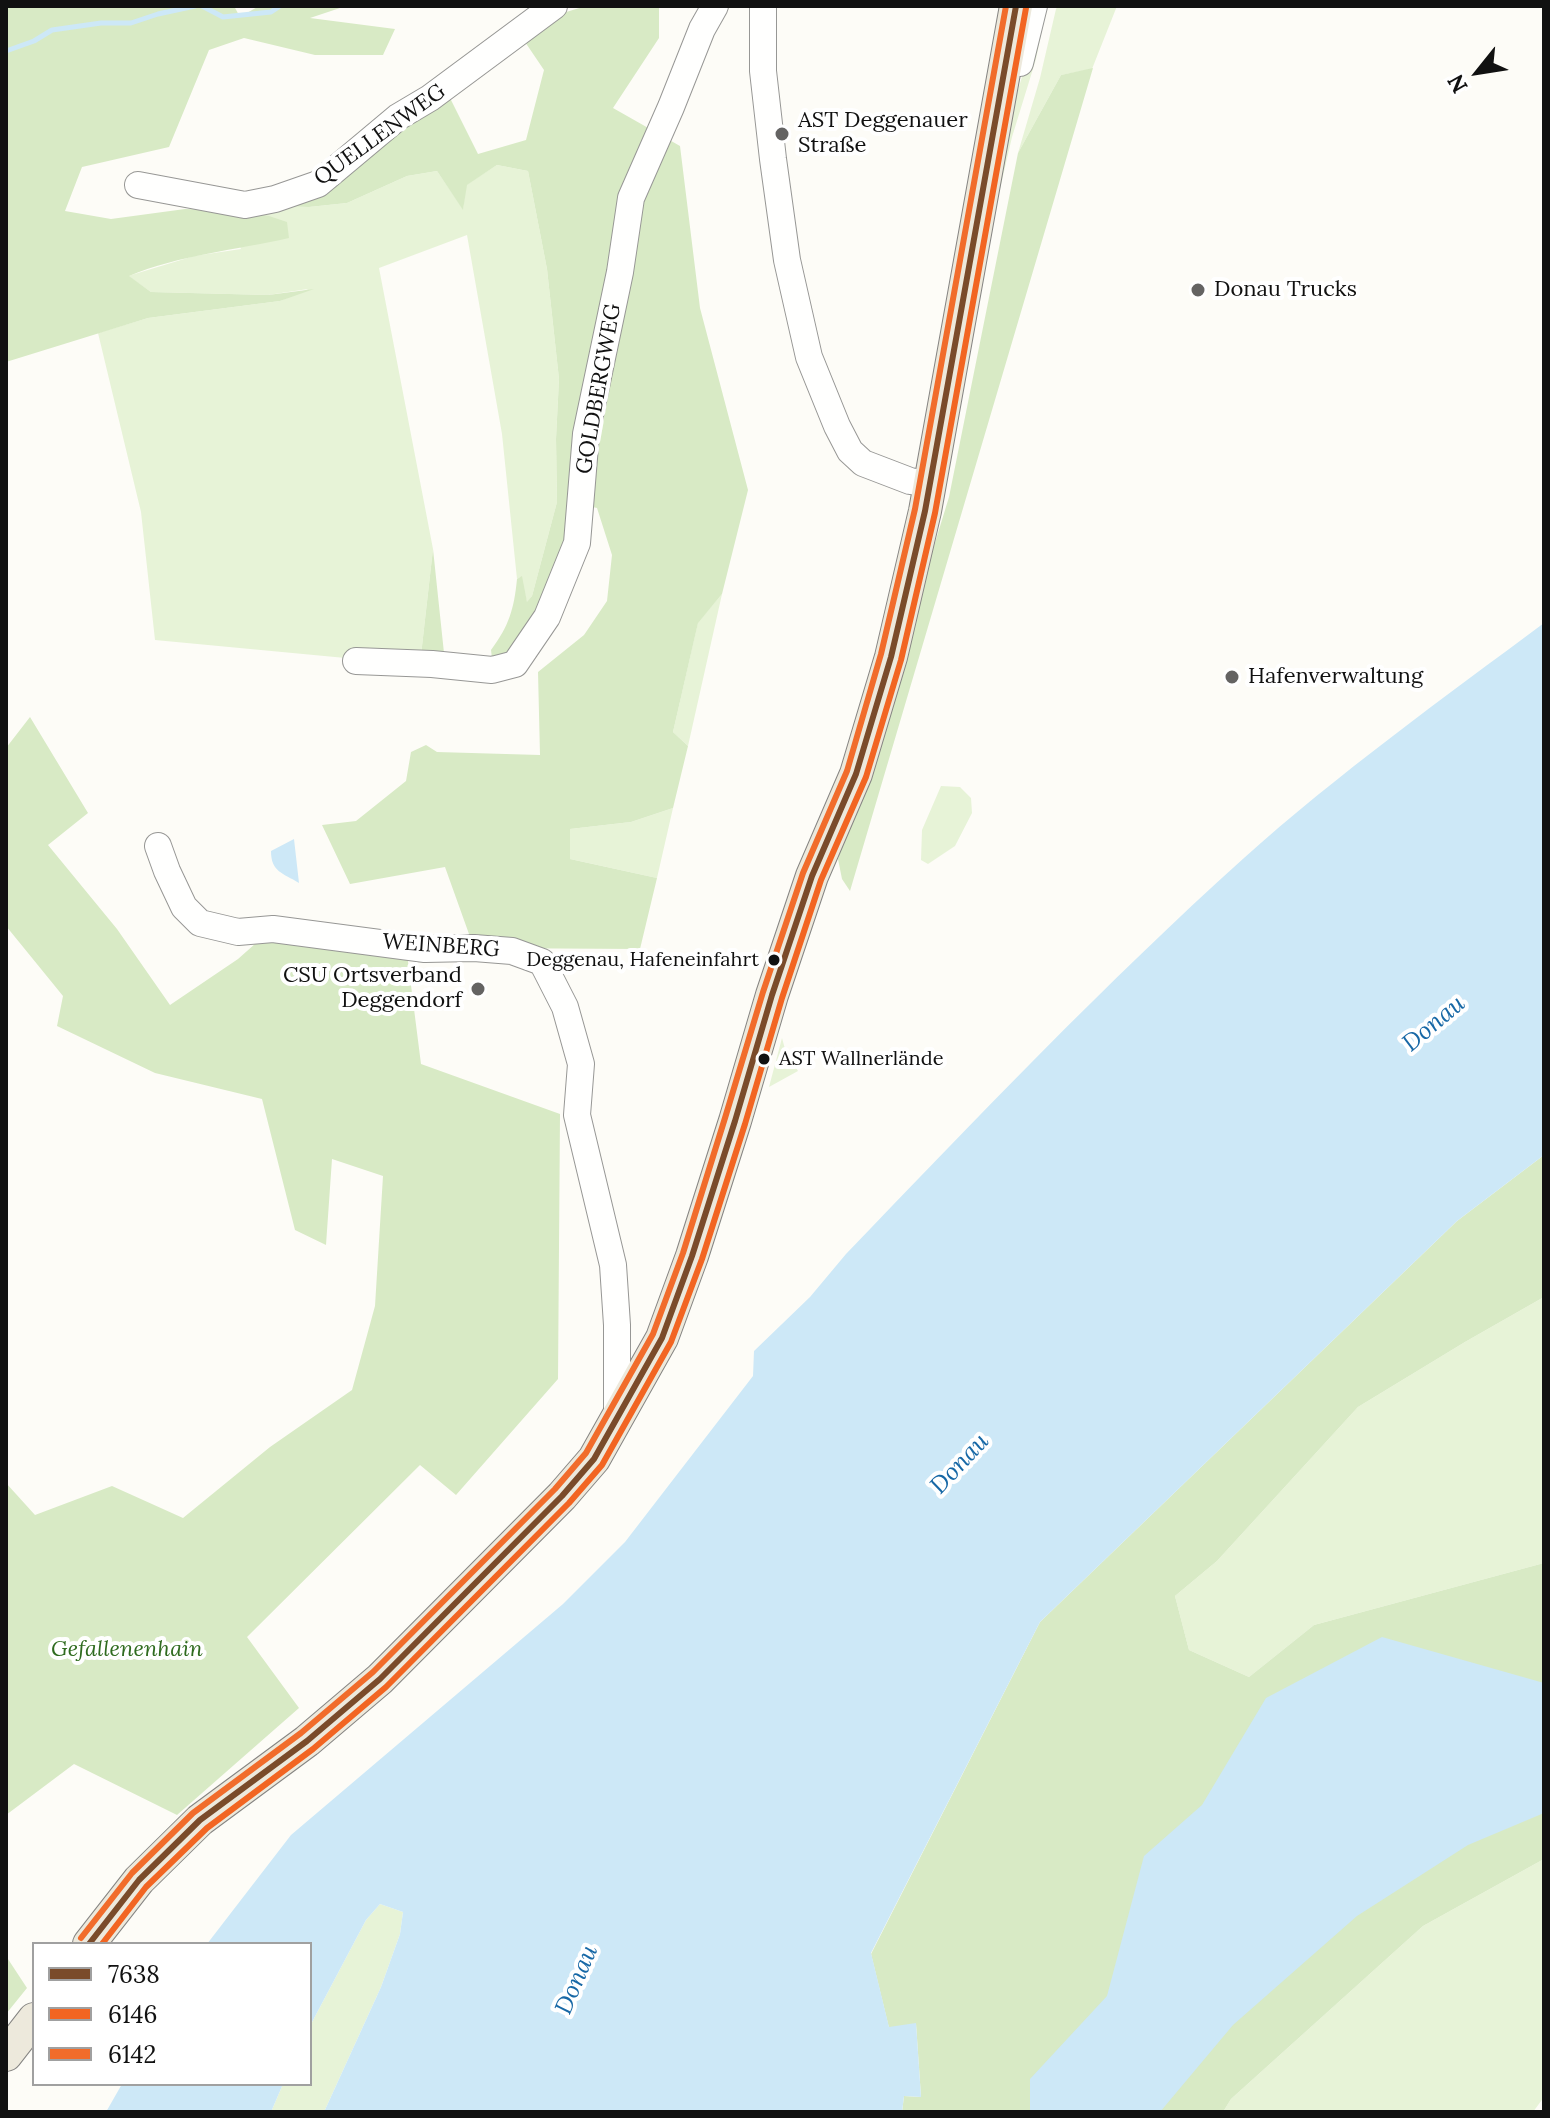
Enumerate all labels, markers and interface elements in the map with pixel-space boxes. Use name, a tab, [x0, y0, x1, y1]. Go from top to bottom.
north arrow	[1438, 32, 1518, 112]
text: N	[1441, 70, 1474, 98]
street label: QUELLENWEG	[309, 79, 451, 191]
place label: AST Deggenauer Straße	[798, 108, 968, 160]
marker: AST Deggenauer Straße	[773, 125, 791, 143]
place label: Donau Trucks	[1214, 277, 1357, 303]
marker: Donau Trucks	[1189, 281, 1207, 299]
street label: GOLDBERGWEG	[571, 302, 627, 476]
place label: Hafenverwaltung	[1248, 664, 1423, 690]
marker: Hafenverwaltung	[1223, 668, 1241, 686]
street label: WEINBERG	[382, 929, 500, 963]
place label: Deggenau, Hafeneinfahrt	[526, 948, 759, 972]
marker: Deggenau, Hafeneinfahrt	[766, 952, 782, 968]
place label: CSU Ortsverband Deggendorf	[283, 963, 462, 1014]
marker: CSU Ortsverband Deggendorf	[469, 980, 487, 998]
water label: Donau	[1397, 990, 1471, 1058]
place label: AST Wallnerlände	[779, 1047, 943, 1071]
marker: AST Wallnerlände	[756, 1051, 772, 1067]
water label: Donau	[925, 1428, 995, 1500]
park label: Gefallenenhain	[51, 1637, 203, 1663]
water label: Donau	[550, 1941, 604, 2019]
legend	[32, 1942, 312, 2086]
text: 7638	[108, 1959, 160, 1990]
text: 6146	[108, 1999, 158, 2030]
text: 6142	[108, 2039, 157, 2070]

